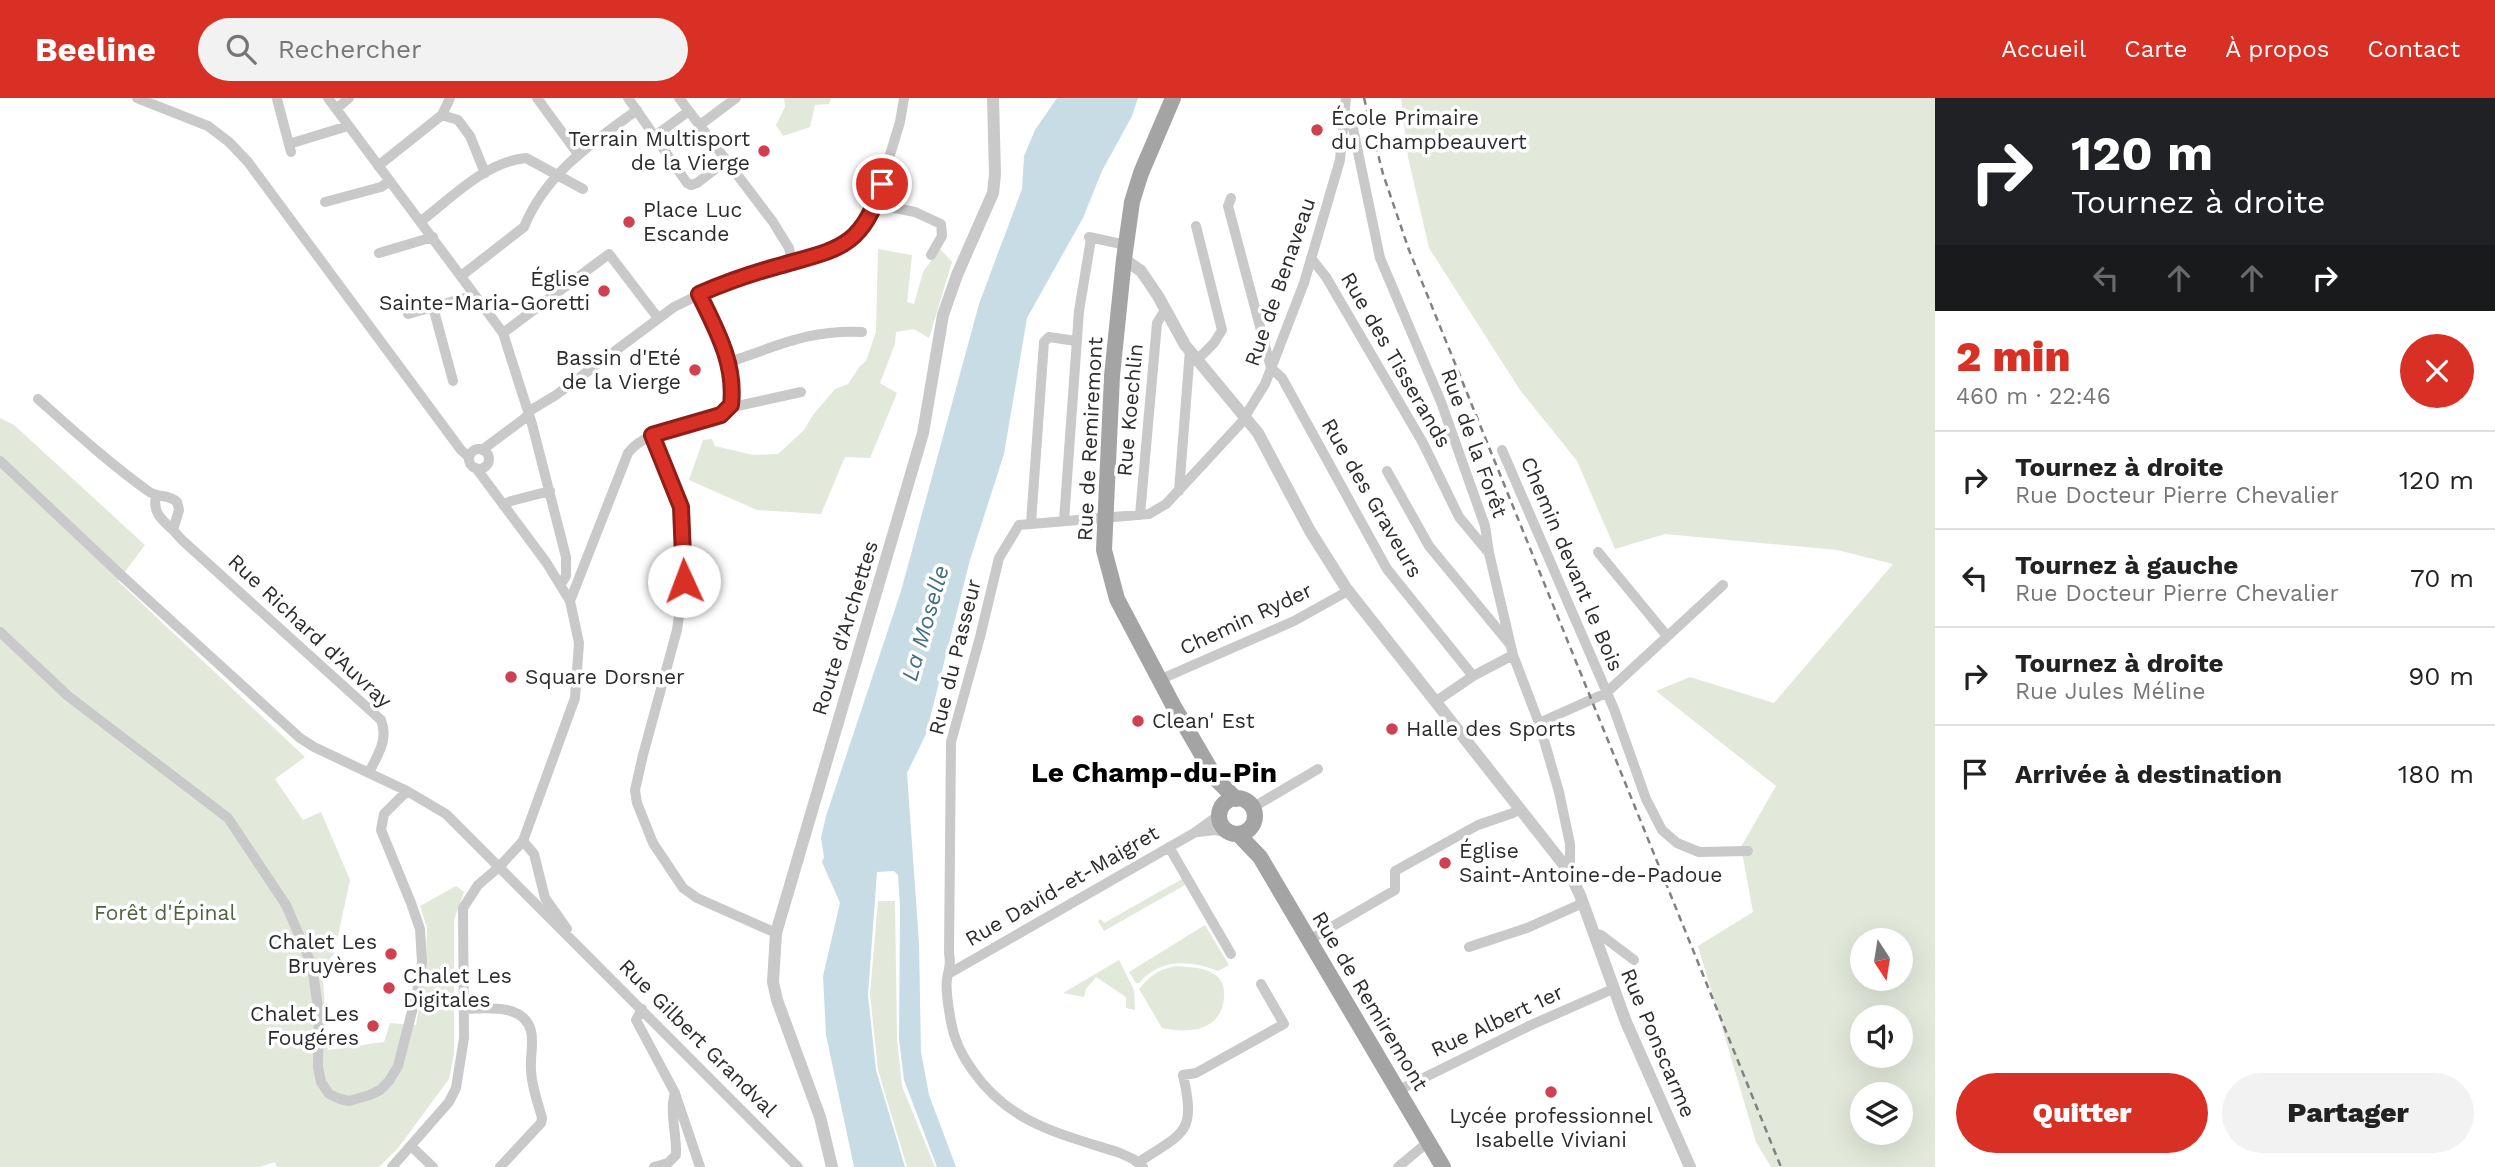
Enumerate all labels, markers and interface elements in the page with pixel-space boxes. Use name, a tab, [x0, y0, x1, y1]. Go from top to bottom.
search box	[198, 18, 688, 81]
text: Beeline	[35, 30, 156, 69]
icon: search	[222, 30, 260, 68]
text: Rechercher	[278, 34, 422, 64]
text: Accueil	[2001, 35, 2086, 63]
text: Carte	[2124, 35, 2187, 63]
text: À propos	[2225, 35, 2329, 63]
text: Contact	[2367, 35, 2460, 63]
place label: École Primaire du Champbeauvert	[1331, 105, 1527, 154]
marker: École Primaire du Champbeauvert	[1309, 122, 1325, 138]
text: 120 m	[2071, 124, 2213, 182]
place label: Terrain Multisport de la Vierge	[568, 126, 750, 175]
icon: right	[1956, 126, 2047, 217]
marker: Terrain Multisport de la Vierge	[756, 143, 772, 159]
pin	[852, 154, 912, 214]
icon: arrive	[863, 165, 901, 203]
text: Tournez à droite	[2071, 183, 2326, 221]
street label: Rue de Benaveau	[1239, 194, 1320, 369]
place label: Place Luc Escande	[643, 197, 742, 246]
marker: Place Luc Escande	[621, 214, 637, 230]
icon: left	[2087, 259, 2125, 297]
icon: ahead	[2160, 259, 2198, 297]
icon: ahead	[2233, 259, 2271, 297]
icon: right	[2306, 259, 2344, 297]
place label: Église Sainte-Maria-Goretti	[379, 266, 590, 315]
street label: Rue des Tisserands	[1336, 268, 1457, 452]
marker: Église Sainte-Maria-Goretti	[596, 283, 612, 299]
text: 2 min	[1956, 332, 2070, 381]
button: close	[2400, 334, 2474, 408]
street label: Rue de Remiremont	[1072, 336, 1107, 542]
street label: Rue Koechlin	[1111, 342, 1148, 477]
place label: Bassin d'Eté de la Vierge	[556, 345, 681, 394]
marker: Bassin d'Eté de la Vierge	[687, 362, 703, 378]
street label: Rue de la Forêt	[1436, 365, 1513, 521]
text: 460 m · 22:46	[1956, 383, 2111, 410]
street label: Rue des Graveurs	[1317, 414, 1428, 582]
text: Tournez à droite	[2015, 452, 2224, 482]
street label: Chemin devant le Bois	[1516, 453, 1629, 675]
icon: right	[1956, 461, 1994, 499]
text: 120 m	[2399, 465, 2474, 495]
text: Rue Docteur Pierre Chevalier	[2015, 482, 2339, 509]
street label: Route d'Archettes	[806, 538, 883, 718]
position arrow	[647, 544, 721, 618]
street label: Rue Richard d'Auvray	[223, 548, 397, 713]
text: Tournez à gauche	[2015, 550, 2238, 580]
icon: left	[1956, 559, 1994, 597]
water label: La Moselle	[896, 562, 955, 684]
text: 70 m	[2410, 563, 2474, 593]
street label: Rue du Passeur	[923, 576, 986, 737]
street label: Chemin Ryder	[1176, 577, 1316, 660]
text: Rue Docteur Pierre Chevalier	[2015, 580, 2339, 607]
text: Tournez à droite	[2015, 648, 2224, 678]
icon: right	[1956, 657, 1994, 695]
text: 90 m	[2408, 661, 2474, 691]
place label: Square Dorsner	[525, 664, 685, 689]
marker: Square Dorsner	[503, 669, 519, 685]
text: Rue Jules Méline	[2015, 678, 2205, 705]
place label: Clean' Est	[1152, 708, 1255, 733]
marker: Clean' Est	[1130, 713, 1146, 729]
place label: Halle des Sports	[1406, 716, 1576, 741]
marker: Halle des Sports	[1384, 721, 1400, 737]
icon: arrive	[1956, 755, 1994, 793]
district label: Le Champ-du-Pin	[1031, 756, 1277, 789]
text: Arrivée à destination	[2015, 759, 2282, 789]
text: 180 m	[2398, 759, 2474, 789]
street label: Rue David-et-Maigret	[961, 820, 1163, 951]
place label: Église Saint-Antoine-de-Padoue	[1459, 838, 1722, 887]
marker: Église Saint-Antoine-de-Padoue	[1437, 855, 1453, 871]
park label: Forêt d'Épinal	[94, 900, 236, 925]
street label: Rue de Remiremont	[1307, 907, 1434, 1095]
north arrow	[1850, 928, 1913, 990]
map controls	[1850, 928, 1913, 1145]
place label: Chalet Les Bruyères	[268, 929, 377, 978]
marker: Chalet Les Bruyères	[383, 946, 399, 962]
street label: Rue Gilbert Grandval	[614, 954, 783, 1122]
place label: Chalet Les Digitales	[403, 963, 512, 1012]
street label: Rue Ponscarme	[1616, 964, 1701, 1121]
street label: Rue Albert 1er	[1427, 979, 1567, 1062]
marker: Chalet Les Digitales	[381, 980, 397, 996]
place label: Chalet Les Fougéres	[250, 1001, 359, 1050]
button: sound	[1850, 1005, 1913, 1068]
marker: Chalet Les Fougéres	[365, 1018, 381, 1034]
button: Quitter	[1956, 1073, 2208, 1153]
button: Partager	[2222, 1073, 2474, 1153]
button: layers	[1850, 1082, 1913, 1145]
marker: Lycée professionnel Isabelle Viviani	[1543, 1084, 1559, 1100]
place label: Lycée professionnel Isabelle Viviani	[1449, 1103, 1653, 1152]

